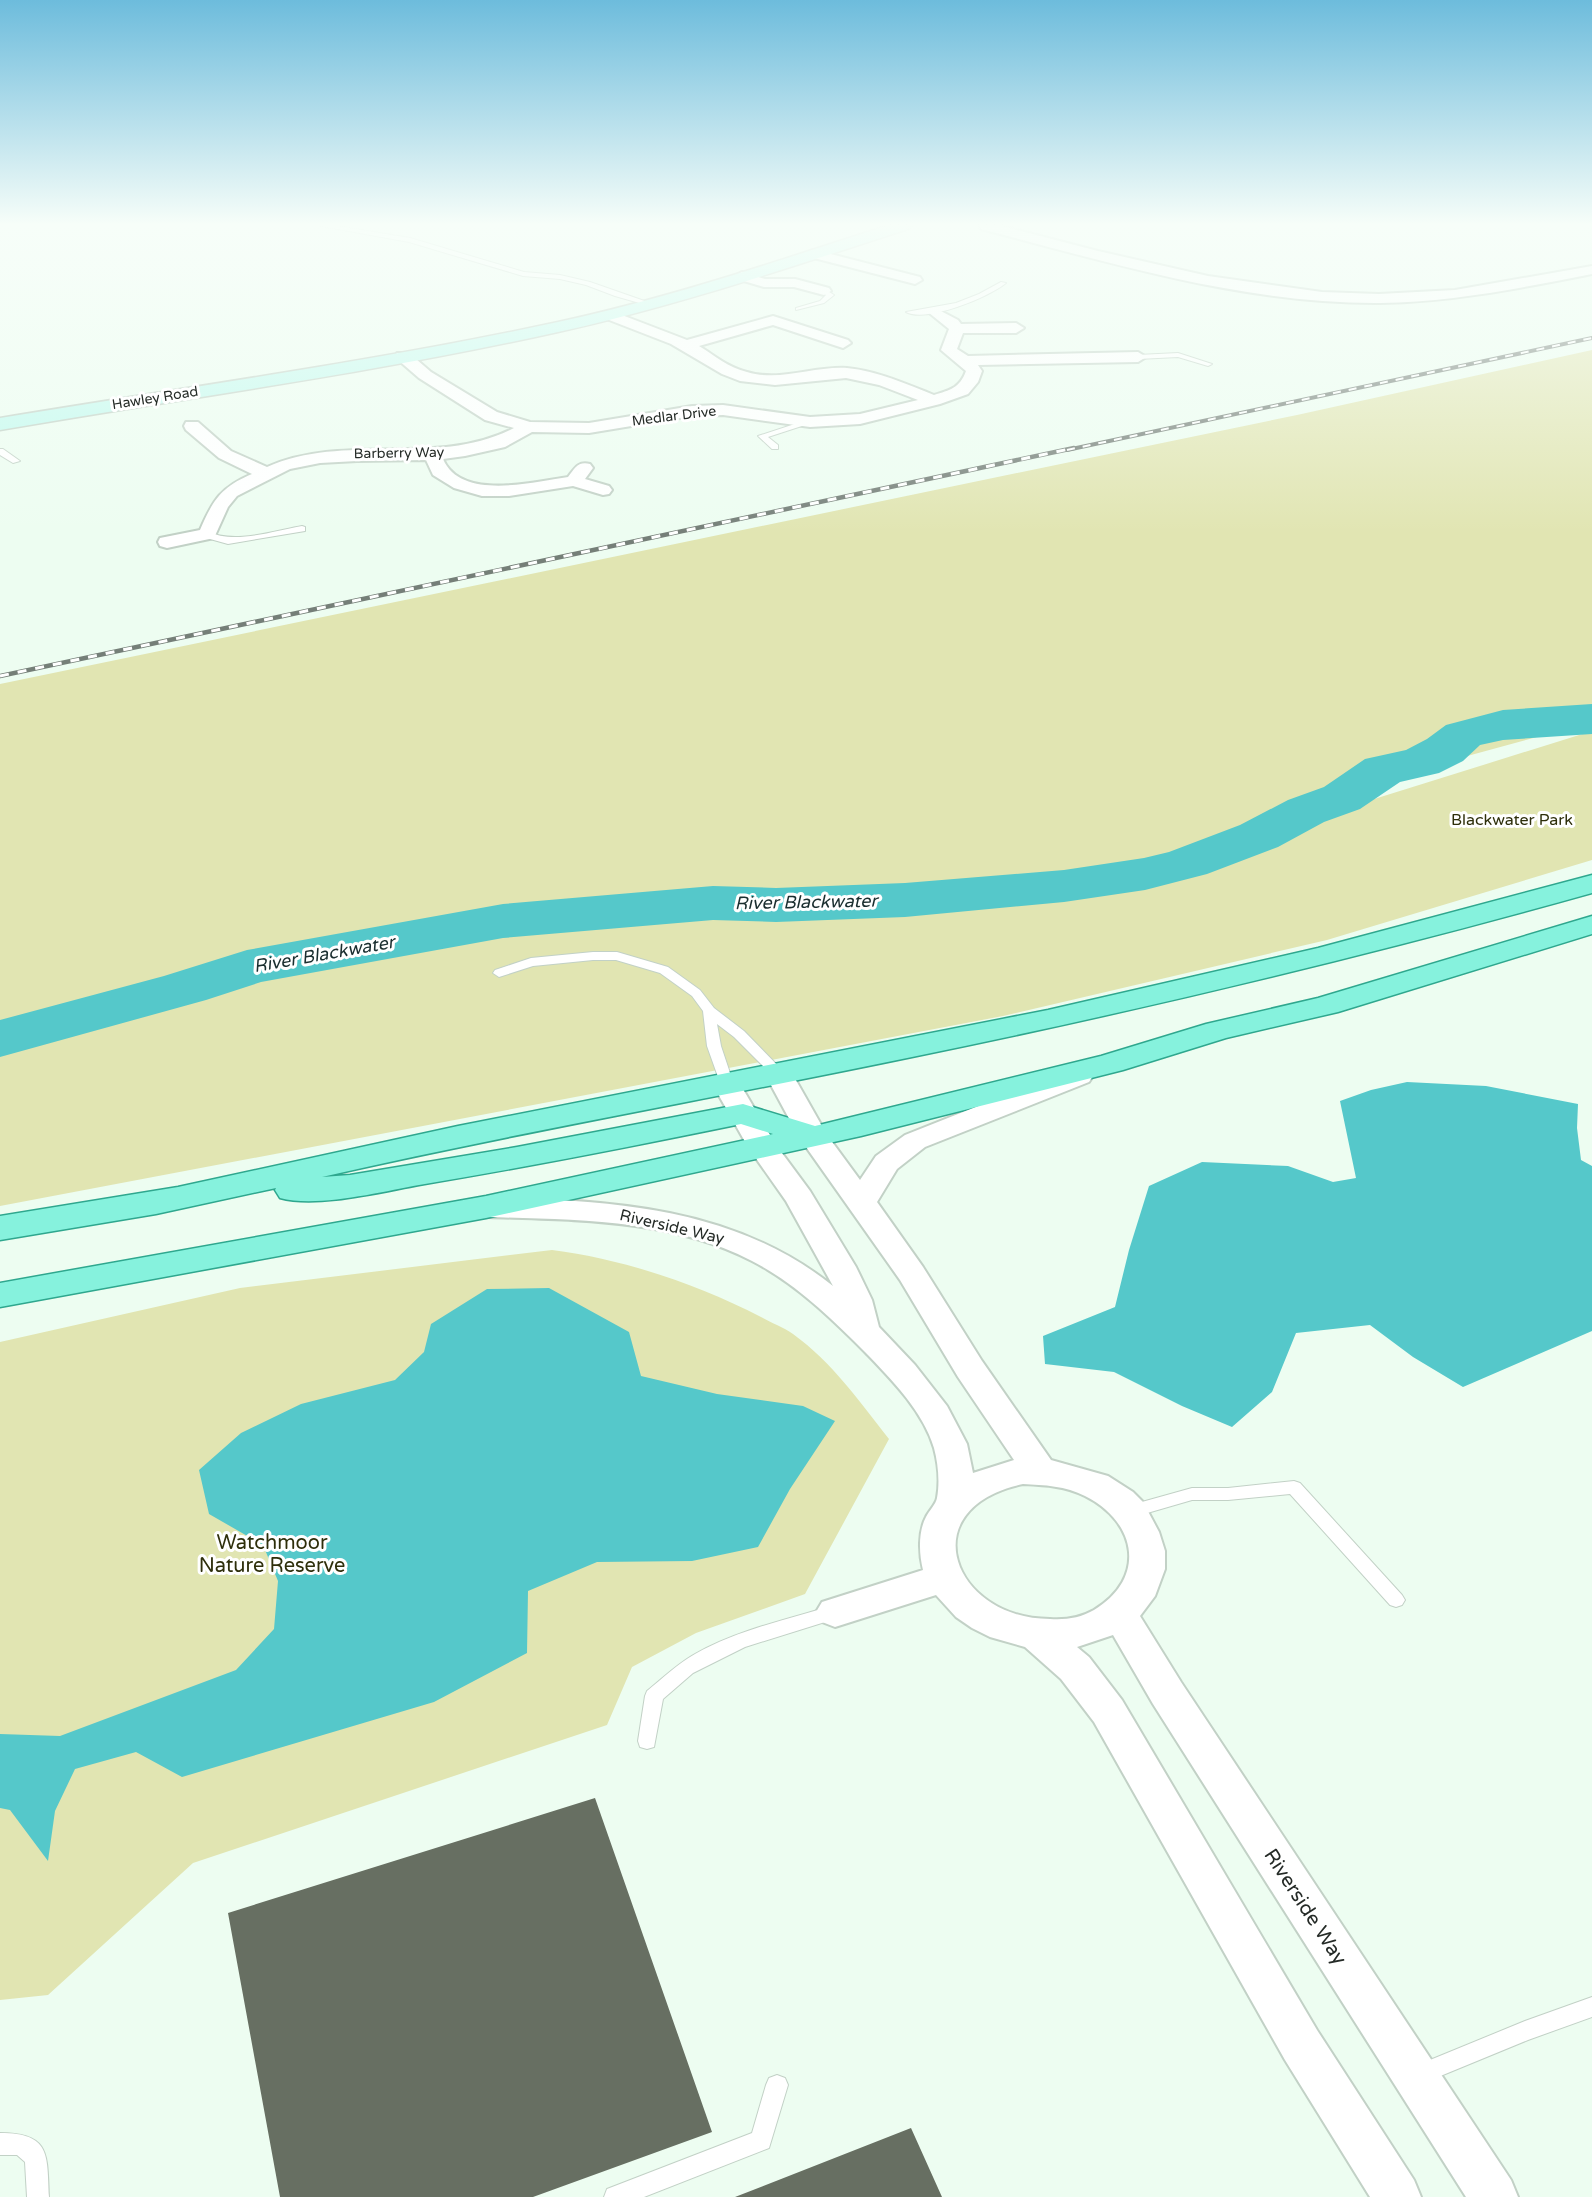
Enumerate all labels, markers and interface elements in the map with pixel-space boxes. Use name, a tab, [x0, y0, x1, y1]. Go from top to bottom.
street label: Hawley Road	[111, 383, 199, 413]
street label: Medlar Drive	[631, 402, 717, 430]
street label: Barberry Way	[354, 444, 445, 462]
park label: Blackwater Park	[1451, 810, 1573, 830]
water label: River Blackwater	[734, 890, 880, 914]
water label: River Blackwater	[252, 930, 398, 977]
street label: Riverside Way	[618, 1205, 727, 1249]
park label: Watchmoor Nature Reserve	[199, 1531, 345, 1578]
street label: Riverside Way	[1259, 1844, 1352, 1970]

